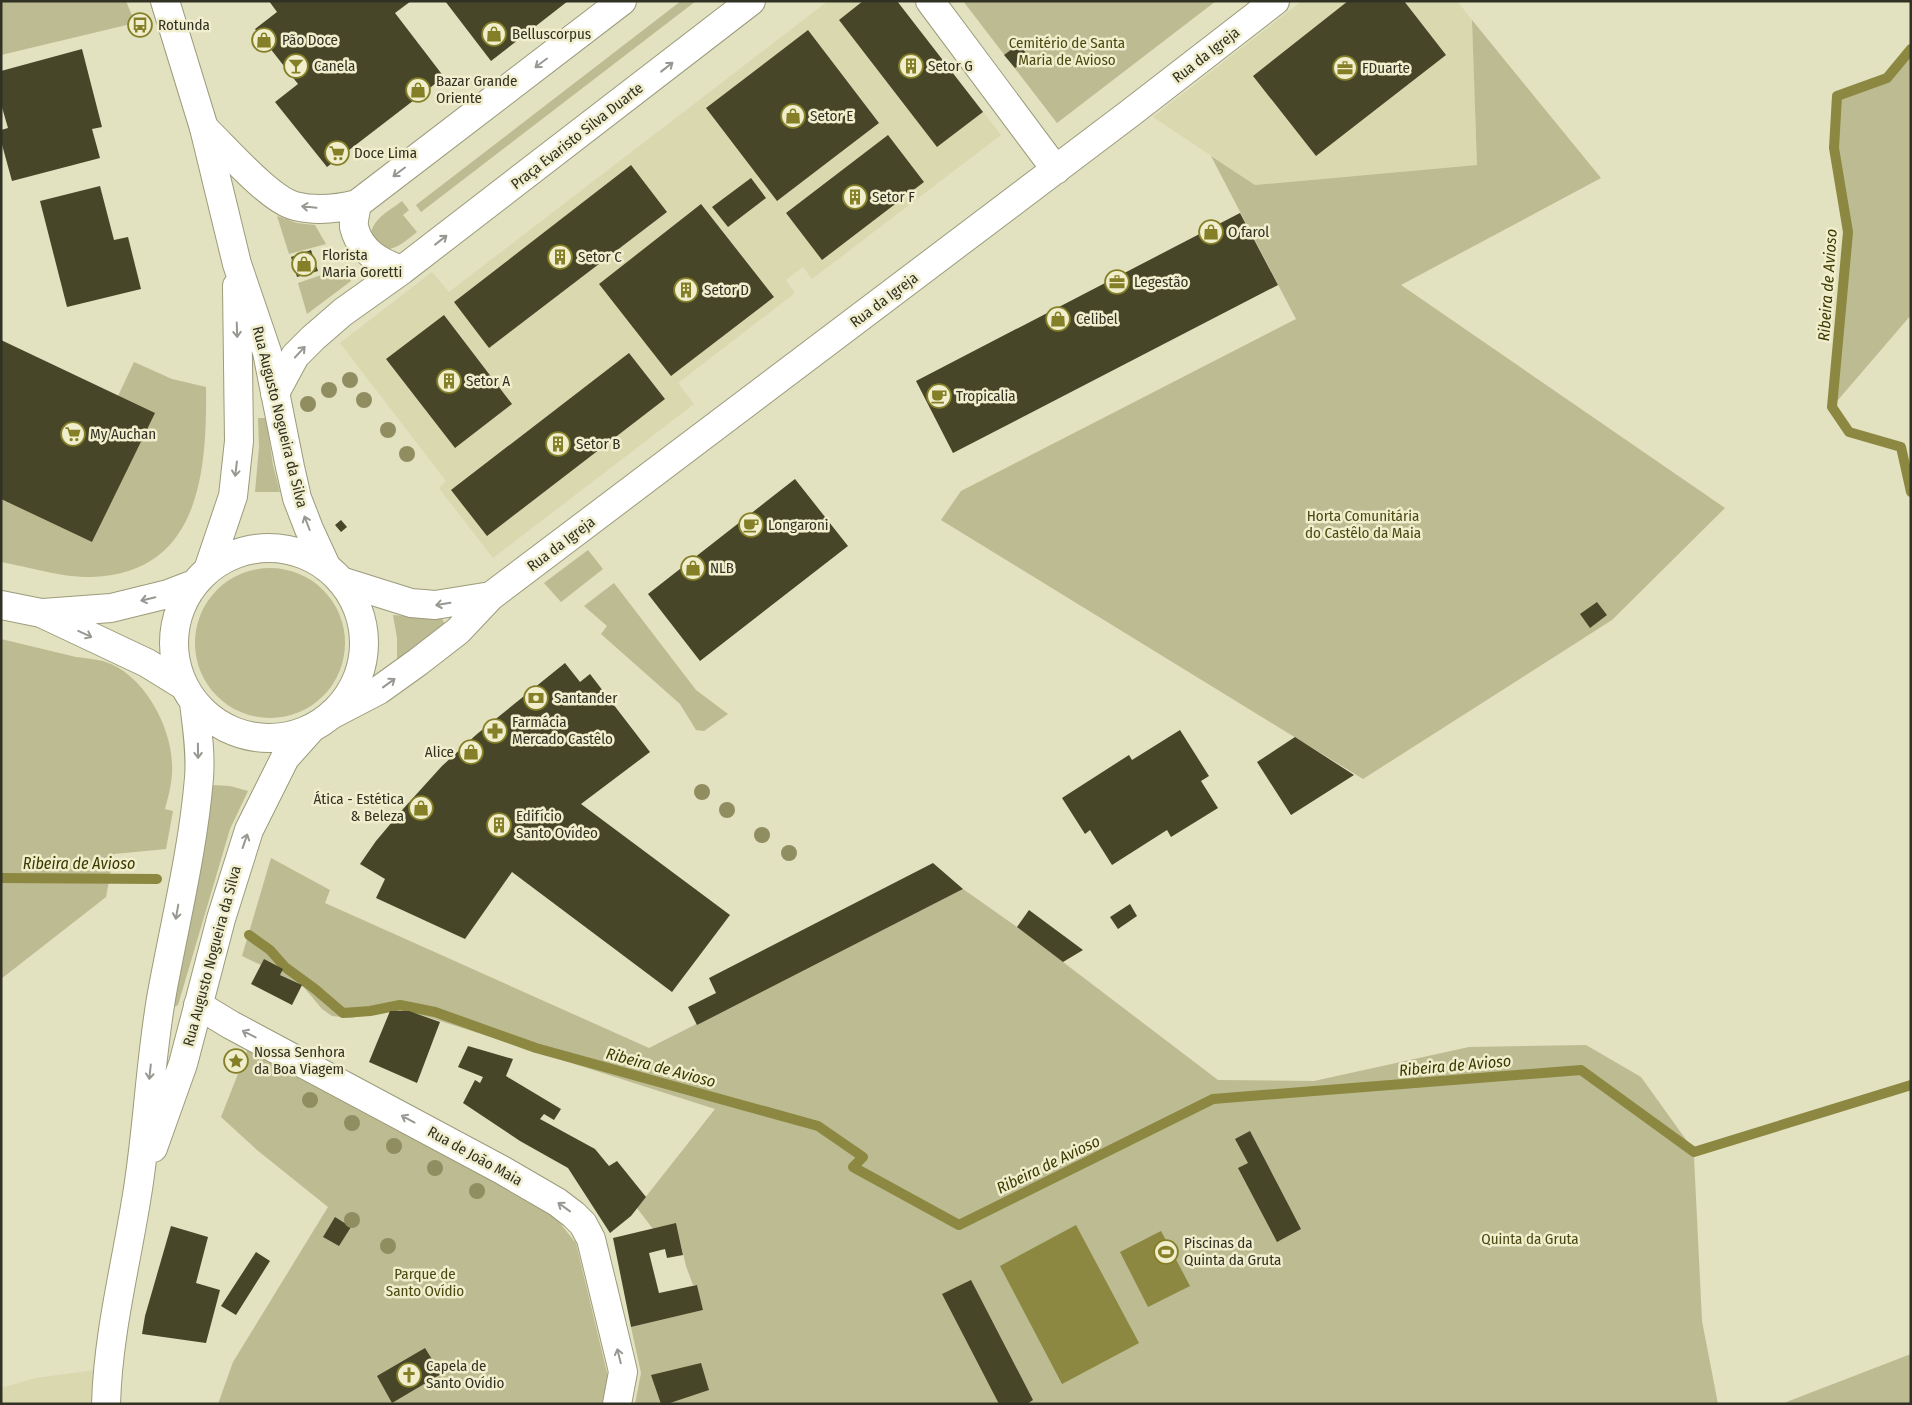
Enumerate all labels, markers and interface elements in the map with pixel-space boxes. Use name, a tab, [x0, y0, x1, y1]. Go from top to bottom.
bus stop icon: Rotunda	[127, 12, 153, 38]
place label: Rotunda	[158, 16, 210, 34]
shop icon: Belluscorpus	[481, 21, 507, 47]
street label: Rua da Igreja	[1169, 23, 1243, 87]
place label: Belluscorpus	[512, 25, 591, 43]
shop icon: Pão Doce	[251, 27, 277, 53]
place label: Pão Doce	[282, 31, 338, 49]
park label: Cemitério de Santa Maria de Avioso	[1009, 34, 1125, 69]
bar icon: Canela	[283, 53, 309, 79]
building icon: Setor G	[898, 53, 924, 79]
office icon: FDuarte	[1332, 55, 1358, 81]
place label: Canela	[314, 57, 355, 75]
one-way arrow	[535, 57, 548, 68]
place label: Setor G	[928, 57, 973, 75]
place label: FDuarte	[1362, 59, 1410, 77]
one-way arrow	[660, 61, 673, 72]
place label: Bazar Grande Oriente	[436, 72, 517, 107]
shop icon: Bazar Grande Oriente	[405, 77, 431, 103]
street label: Praça Evaristo Silva Duarte	[507, 79, 647, 193]
shop icon: Setor E	[780, 103, 806, 129]
place label: Setor E	[810, 107, 853, 125]
supermarket icon: Doce Lima	[324, 140, 350, 166]
place label: Doce Lima	[354, 144, 417, 162]
one-way arrow	[392, 166, 405, 177]
building icon: Setor F	[842, 184, 868, 210]
place label: Setor F	[872, 188, 915, 206]
one-way arrow	[301, 203, 317, 212]
shop icon: O farol	[1198, 219, 1224, 245]
place label: O farol	[1228, 223, 1269, 241]
water label: Ribeira de Avioso	[1814, 228, 1841, 342]
one-way arrow	[434, 235, 447, 246]
building icon: Setor C	[547, 244, 573, 270]
place label: Florista Maria Goretti	[322, 246, 402, 281]
place label: Setor C	[578, 248, 622, 266]
shop icon: Florista Maria Goretti	[291, 251, 317, 277]
street label: Rua da Igreja	[847, 269, 921, 331]
office icon: Legestão	[1104, 269, 1130, 295]
place label: Legestão	[1134, 273, 1189, 291]
building icon: Setor D	[673, 277, 699, 303]
place label: Setor D	[704, 281, 749, 299]
shop icon: Celibel	[1045, 306, 1071, 332]
place label: Celibel	[1076, 310, 1118, 328]
one-way arrow	[232, 322, 242, 338]
street label: Rua Augusto Nogueira da Silva	[249, 324, 311, 510]
one-way arrow	[294, 345, 306, 358]
building icon: Setor A	[436, 368, 462, 394]
place label: Setor A	[466, 372, 510, 390]
cafe icon: Tropicalia	[926, 383, 952, 409]
place label: Tropicalia	[956, 387, 1016, 405]
supermarket icon: My Auchan	[60, 421, 86, 447]
place label: My Auchan	[90, 425, 156, 443]
building icon: Setor B	[545, 431, 571, 457]
place label: Setor B	[576, 435, 620, 453]
one-way arrow	[231, 461, 241, 477]
park label: Horta Comunitária do Castêlo da Maia	[1305, 507, 1421, 542]
cafe icon: Longaroni	[738, 512, 764, 538]
street label: Rua da Igreja	[524, 513, 598, 575]
one-way arrow	[302, 516, 311, 531]
place label: Longaroni	[768, 516, 829, 534]
shop icon: NLB	[680, 555, 706, 581]
place label: NLB	[710, 559, 734, 577]
one-way arrow	[141, 595, 157, 604]
one-way arrow	[436, 599, 452, 609]
one-way arrow	[77, 630, 92, 639]
one-way arrow	[381, 678, 395, 688]
bank icon: Santander	[523, 685, 549, 711]
place label: Santander	[554, 689, 618, 707]
place label: Farmácia Mercado Castêlo	[512, 713, 613, 748]
pharmacy icon: Farmácia Mercado Castêlo	[482, 718, 508, 744]
shop icon: Alice	[458, 739, 484, 765]
one-way arrow	[194, 743, 203, 759]
place label: Alice	[425, 743, 454, 761]
place label: Ática - Estética & Beleza	[313, 790, 404, 825]
shop icon: Ática - Estética & Beleza	[408, 795, 434, 821]
place label: Edifício Santo Ovídeo	[516, 807, 598, 842]
building icon: Edifício Santo Ovídeo	[486, 812, 512, 838]
one-way arrow	[241, 833, 250, 849]
water label: Ribeira de Avioso	[23, 854, 135, 873]
street label: Rua Augusto Nogueira da Silva	[179, 864, 245, 1048]
one-way arrow	[172, 904, 182, 920]
one-way arrow	[242, 1029, 257, 1038]
place label: Nossa Senhora da Boa Viagem	[254, 1043, 345, 1078]
water label: Ribeira de Avioso	[604, 1044, 718, 1091]
place icon: Nossa Senhora da Boa Viagem	[223, 1048, 249, 1074]
water label: Ribeira de Avioso	[1398, 1051, 1512, 1080]
one-way arrow	[146, 1064, 155, 1080]
one-way arrow	[400, 1114, 415, 1124]
street label: Rua de João Maia	[424, 1123, 526, 1189]
water label: Ribeira de Avioso	[993, 1131, 1103, 1198]
one-way arrow	[558, 1202, 571, 1213]
park label: Quinta da Gruta	[1481, 1230, 1579, 1248]
place label: Piscinas da Quinta da Gruta	[1184, 1234, 1281, 1269]
sports icon: Piscinas da Quinta da Gruta	[1153, 1239, 1179, 1265]
park label: Parque de Santo Ovídio	[386, 1265, 464, 1300]
one-way arrow	[614, 1349, 623, 1365]
place label: Capela de Santo Ovídio	[426, 1357, 504, 1392]
church icon: Capela de Santo Ovídio	[396, 1362, 422, 1388]

